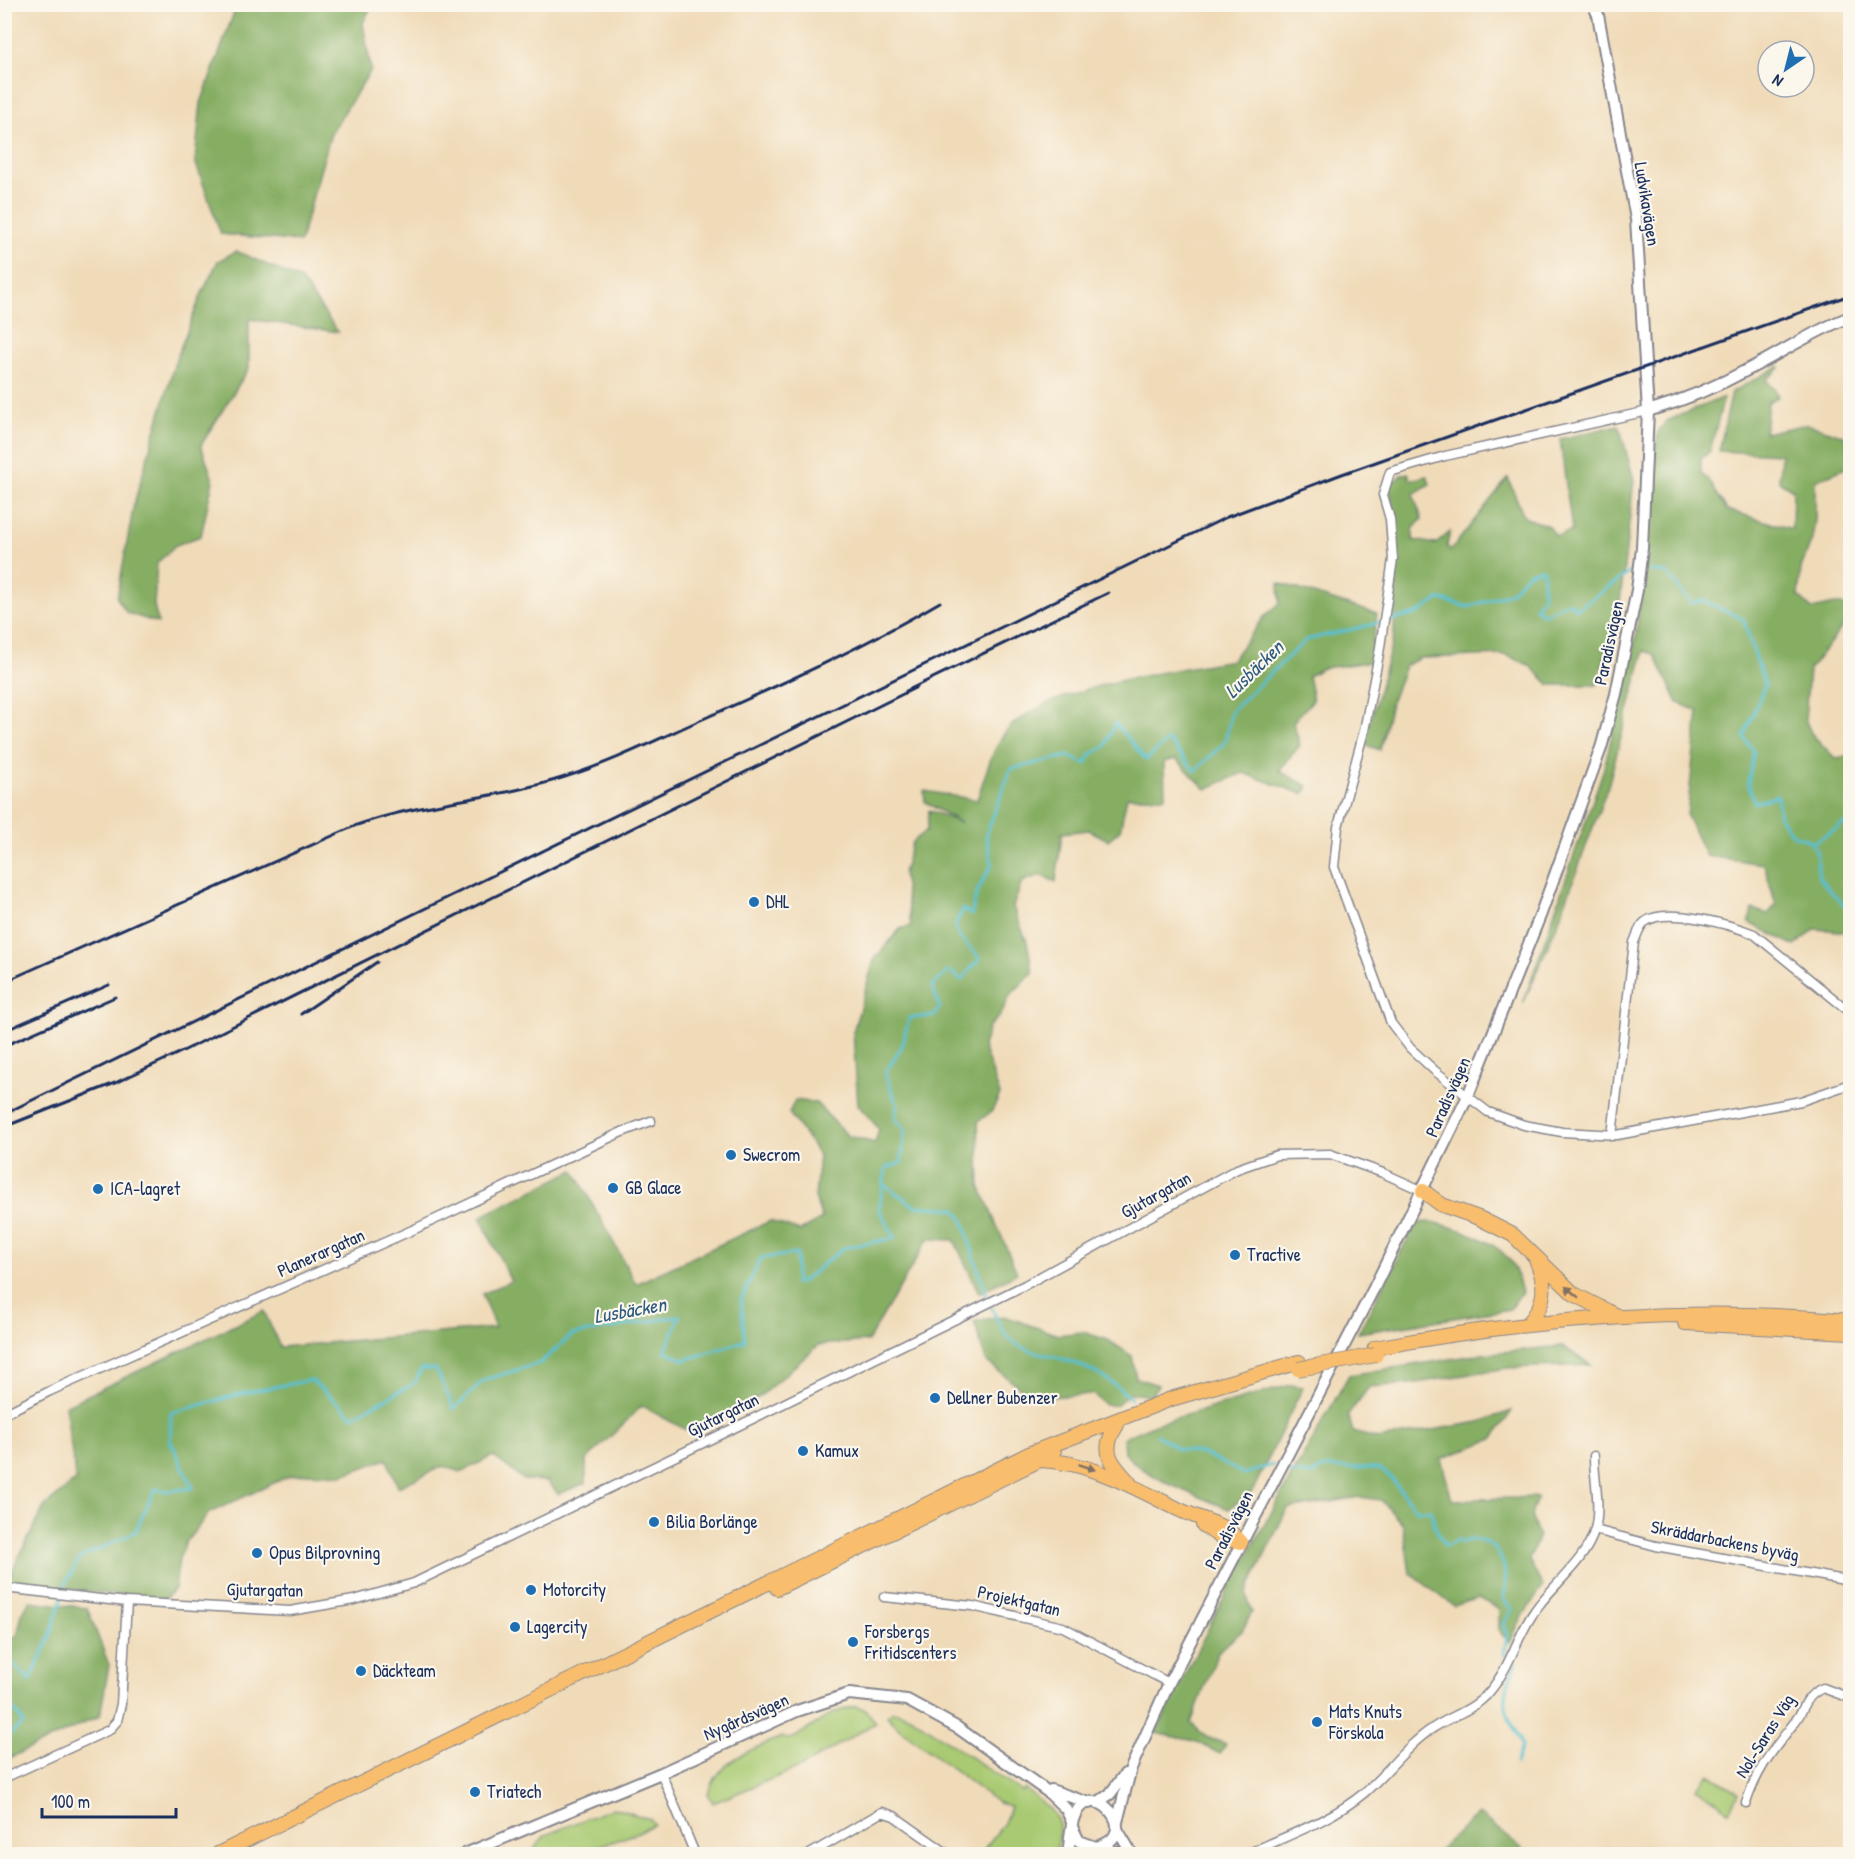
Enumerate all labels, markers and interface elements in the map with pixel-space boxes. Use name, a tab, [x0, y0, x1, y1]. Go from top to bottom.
north arrow	[1756, 39, 1816, 99]
text: N	[1767, 70, 1787, 93]
street label: Ludvikavägen	[1629, 160, 1666, 247]
street label: Paradisvägen	[1587, 599, 1630, 687]
water label: Lusbäcken	[1218, 632, 1290, 703]
place label: DHL	[766, 889, 790, 914]
marker: DHL	[747, 895, 761, 909]
street label: Paradisvägen	[1419, 1053, 1476, 1141]
place label: Swecrom	[743, 1142, 800, 1167]
marker: Swecrom	[724, 1148, 738, 1162]
street label: Gjutargatan	[1116, 1165, 1195, 1224]
place label: GB Glace	[625, 1175, 682, 1200]
place label: ICA-lagret	[110, 1176, 181, 1201]
marker: GB Glace	[606, 1181, 620, 1195]
marker: ICA-lagret	[91, 1182, 105, 1196]
street label: Planerargatan	[273, 1222, 368, 1283]
place label: Tractive	[1247, 1242, 1301, 1267]
marker: Tractive	[1228, 1248, 1242, 1262]
one-way arrow	[1564, 1285, 1580, 1298]
water label: Lusbäcken	[592, 1290, 670, 1329]
place label: Dellner Bubenzer	[947, 1385, 1058, 1410]
street label: Gjutargatan	[683, 1387, 763, 1443]
marker: Dellner Bubenzer	[928, 1391, 942, 1405]
place label: Kamux	[815, 1438, 859, 1463]
marker: Kamux	[796, 1444, 810, 1458]
one-way arrow	[1078, 1463, 1096, 1473]
street label: Paradisvägen	[1198, 1486, 1259, 1573]
place label: Bilia Borlänge	[666, 1509, 758, 1534]
street label: Skräddarbackens byväg	[1649, 1514, 1801, 1567]
marker: Bilia Borlänge	[647, 1515, 661, 1529]
place label: Opus Bilprovning	[269, 1540, 380, 1565]
marker: Opus Bilprovning	[250, 1546, 264, 1560]
street label: Gjutargatan	[226, 1576, 304, 1603]
place label: Motorcity	[543, 1577, 607, 1602]
street label: Projektgatan	[975, 1579, 1063, 1622]
marker: Motorcity	[524, 1583, 538, 1597]
place label: Lagercity	[527, 1614, 588, 1639]
place label: Forsbergs Fritidscenters	[864, 1619, 956, 1665]
marker: Lagercity	[508, 1620, 522, 1634]
marker: Forsbergs Fritidscenters	[846, 1635, 860, 1649]
place label: Däckteam	[373, 1658, 436, 1683]
marker: Däckteam	[354, 1664, 368, 1678]
street label: Nygårdsvägen	[699, 1687, 792, 1746]
street label: Nol-Saras Väg	[1729, 1689, 1800, 1782]
place label: Mats Knuts Förskola	[1328, 1699, 1402, 1745]
marker: Mats Knuts Förskola	[1310, 1715, 1324, 1729]
place label: Triatech	[487, 1779, 542, 1804]
scale bar	[42, 1781, 176, 1819]
marker: Triatech	[468, 1785, 482, 1799]
text: 100 m	[51, 1789, 90, 1814]

